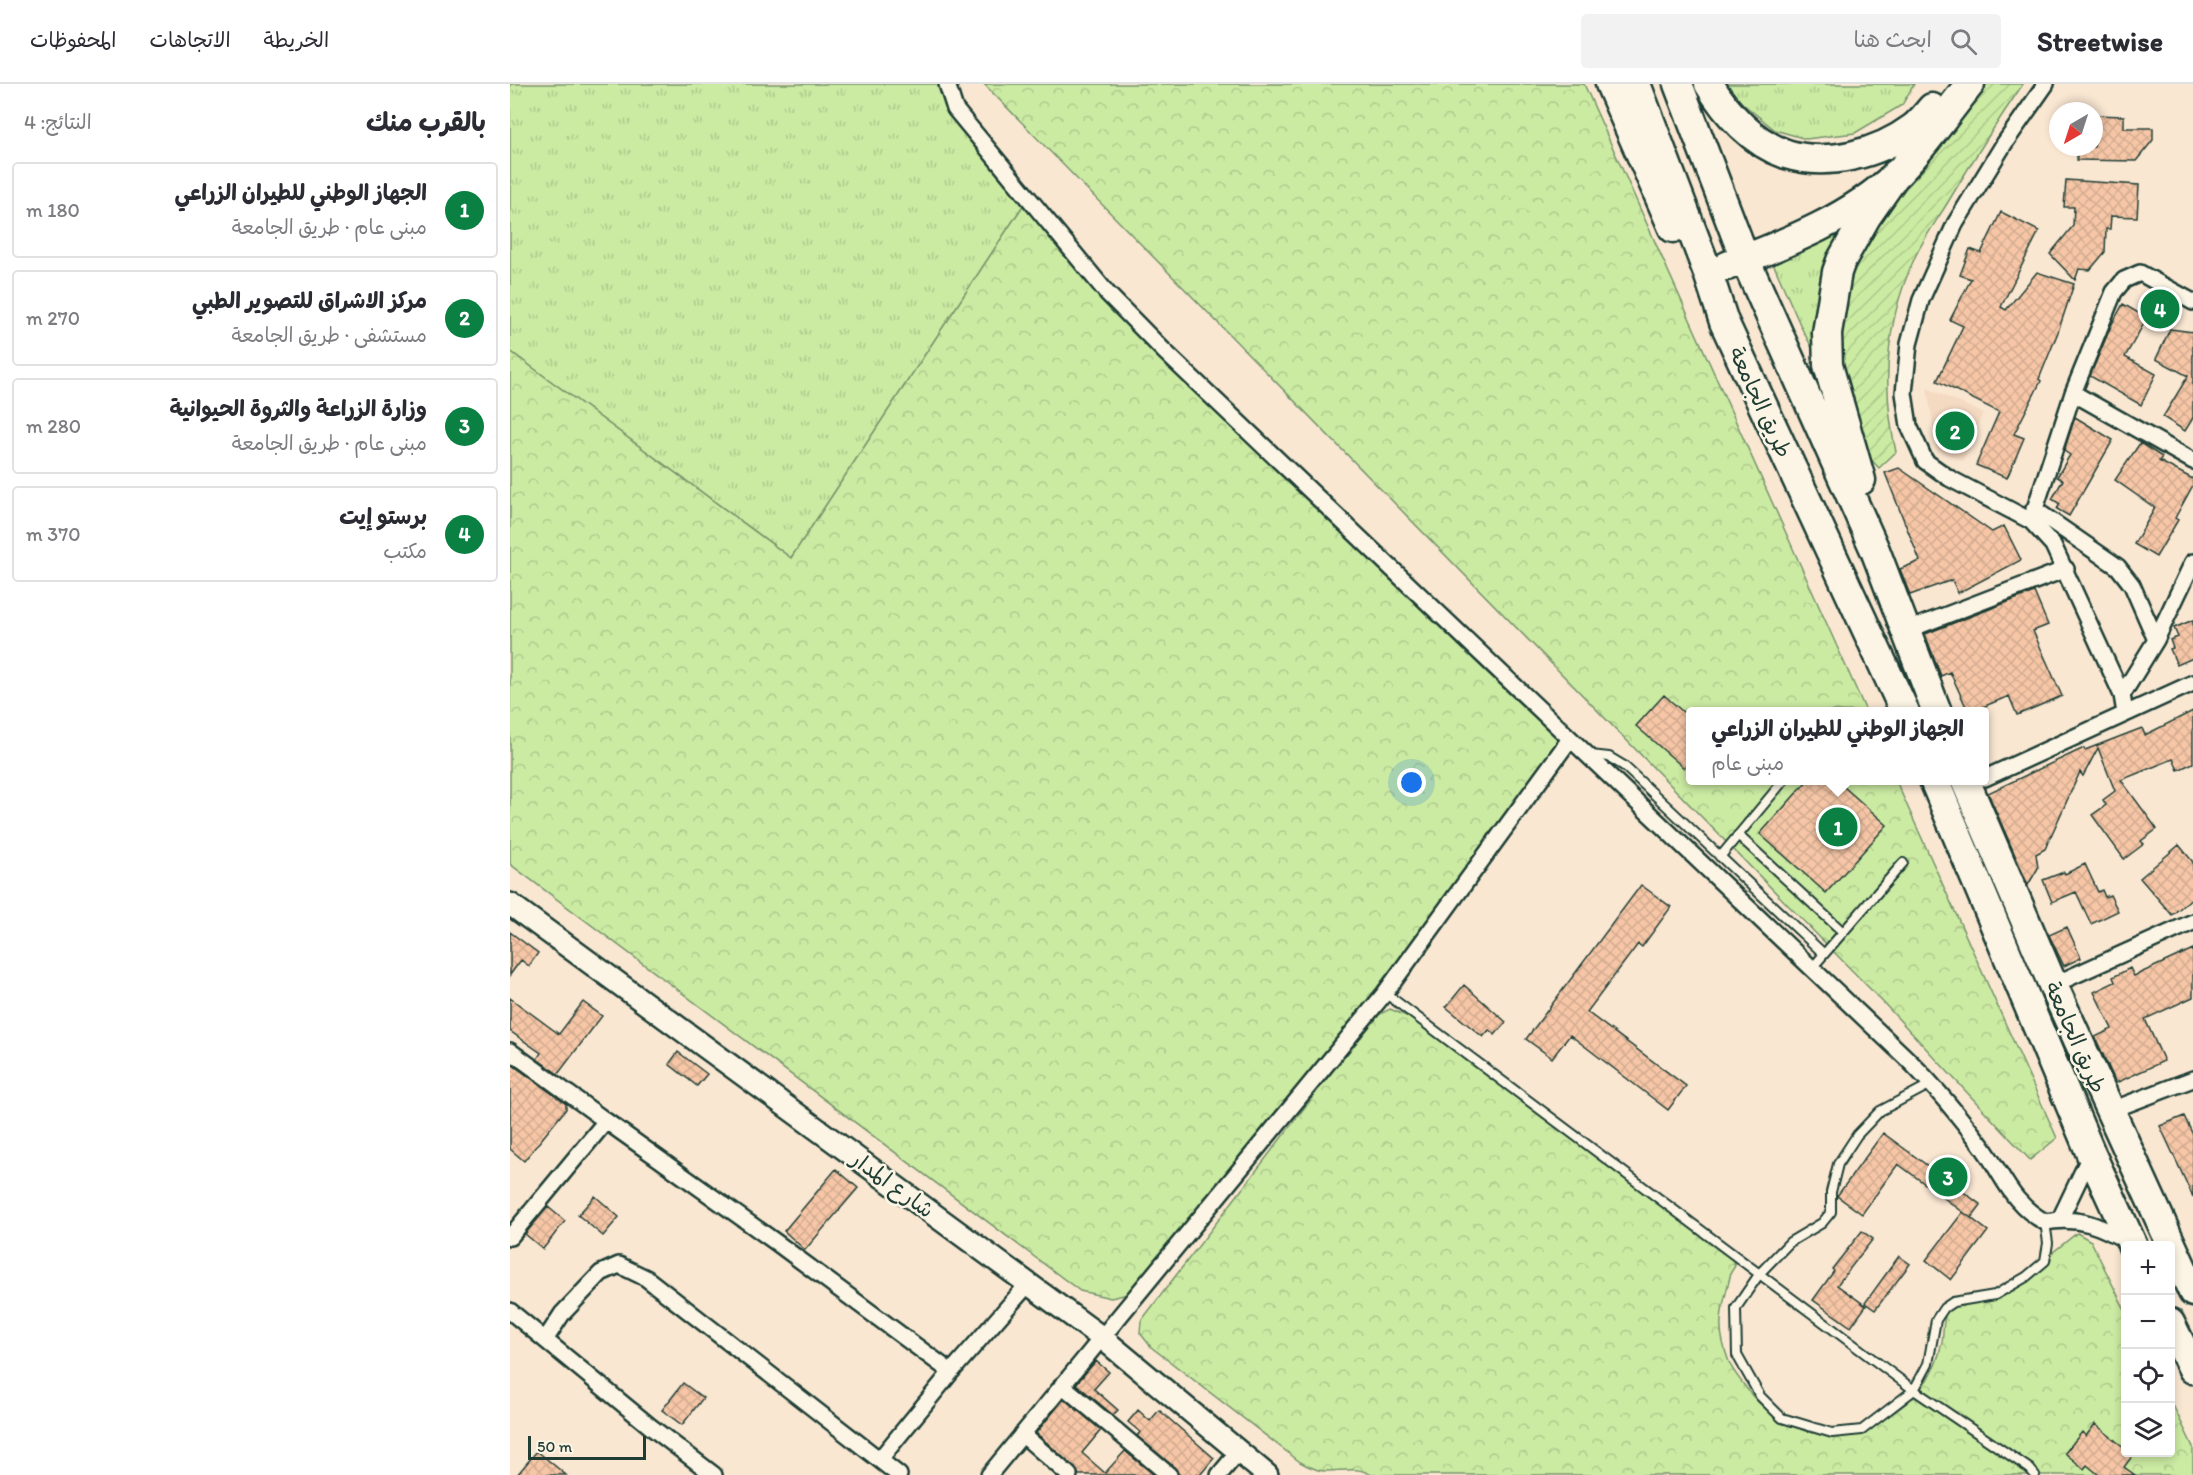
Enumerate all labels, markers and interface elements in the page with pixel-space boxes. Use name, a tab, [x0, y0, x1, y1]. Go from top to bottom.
search box	[1581, 14, 2001, 68]
text: Streetwise	[2037, 24, 2163, 58]
icon: search	[1947, 25, 1980, 58]
text: ابحث هنا	[1853, 26, 1932, 53]
text: المحفوظات	[30, 27, 116, 52]
text: الاتجاهات	[149, 27, 231, 52]
text: الخريطة	[264, 27, 329, 52]
north arrow	[2049, 102, 2103, 156]
text: بالقرب منك	[366, 106, 486, 138]
text: النتائج: 4	[24, 110, 92, 134]
text: الجهاز الوطني للطيران الزراعي	[174, 179, 427, 206]
text: 180 m	[26, 198, 80, 222]
text: 1	[460, 198, 469, 222]
text: مبنى عام · طريق الجامعة	[232, 215, 427, 239]
pin: 4	[2140, 286, 2180, 332]
text: مركز الاشراق للتصوير الطبي	[192, 287, 427, 314]
text: 270 m	[26, 306, 80, 330]
text: 2	[459, 306, 470, 330]
text: مستشفى · طريق الجامعة	[232, 323, 427, 347]
street label: طريق الجامعة	[1723, 342, 1798, 462]
text: وزارة الزراعة والثروة الحيوانية	[169, 395, 427, 422]
pin: 2	[1936, 408, 1974, 454]
text: 280 m	[26, 414, 81, 438]
text: 3	[459, 414, 470, 438]
text: مبنى عام · طريق الجامعة	[232, 431, 427, 455]
text: برستو إيت	[339, 503, 427, 530]
text: 370 m	[26, 522, 80, 546]
text: 4	[458, 522, 471, 546]
text: مكتب	[383, 539, 427, 563]
popup	[1686, 707, 1989, 785]
text: الجهاز الوطني للطيران الزراعي	[1711, 715, 1964, 742]
text: مبنى عام	[1711, 751, 1784, 775]
your location	[1397, 768, 1426, 797]
pin: 1	[1818, 804, 1858, 850]
street label: طريق الجامعة	[2039, 977, 2112, 1097]
street label: شارع المدار	[843, 1144, 939, 1225]
pin: 3	[1928, 1154, 1968, 1200]
map controls	[2121, 1241, 2175, 1457]
button: +	[2121, 1241, 2175, 1295]
button: −	[2121, 1295, 2175, 1349]
button: locate	[2121, 1349, 2175, 1403]
button: layers	[2121, 1403, 2175, 1457]
scale bar	[528, 1433, 646, 1460]
text: 50 m	[537, 1437, 572, 1456]

